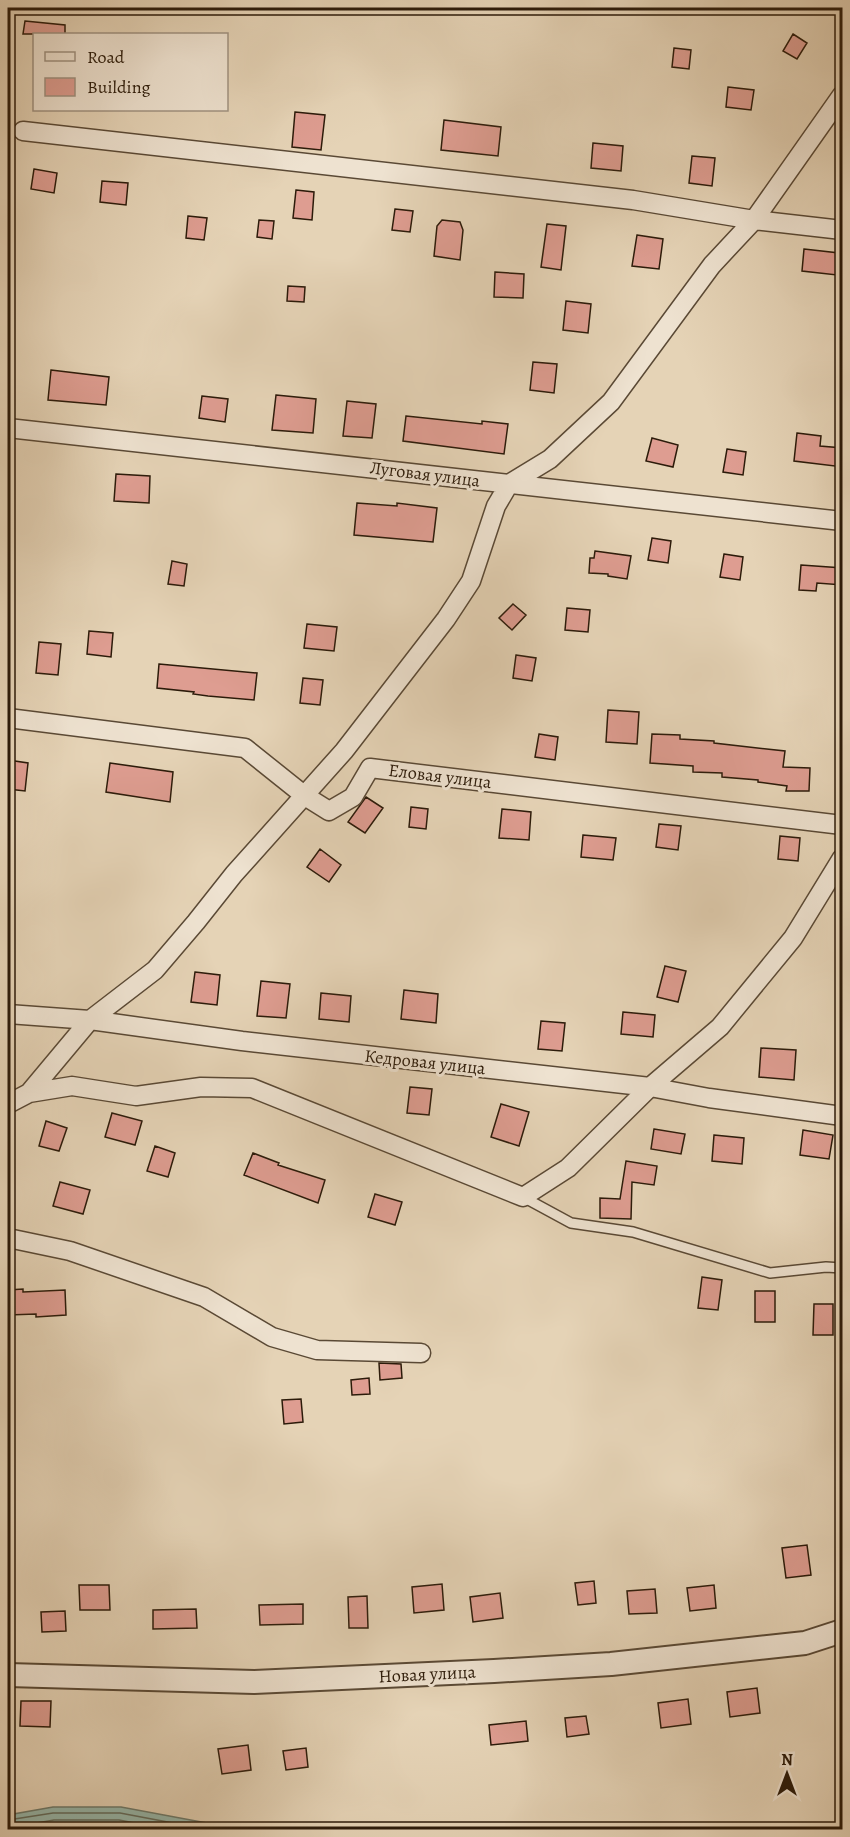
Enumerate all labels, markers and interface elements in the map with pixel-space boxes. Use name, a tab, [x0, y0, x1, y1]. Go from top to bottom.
legend	[33, 33, 228, 111]
text: Road	[87, 45, 125, 69]
text: Building	[87, 75, 151, 99]
street label: Луговая улица	[368, 455, 482, 493]
street label: Еловая улица	[387, 758, 494, 794]
street label: Кедровая улица	[363, 1044, 487, 1080]
street label: Новая улица	[378, 1659, 477, 1689]
north arrow	[757, 1744, 817, 1804]
text: N	[781, 1749, 793, 1771]

